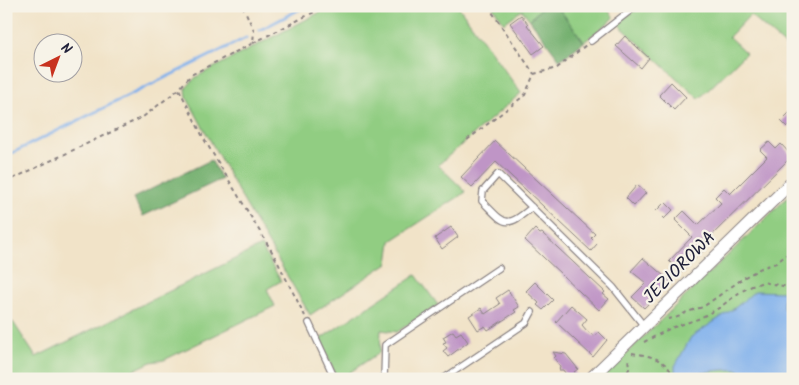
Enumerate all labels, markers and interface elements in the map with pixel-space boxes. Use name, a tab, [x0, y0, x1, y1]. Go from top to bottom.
north arrow	[32, 32, 82, 82]
text: N	[55, 38, 77, 60]
street label: JEZIOROWA	[637, 225, 723, 311]

